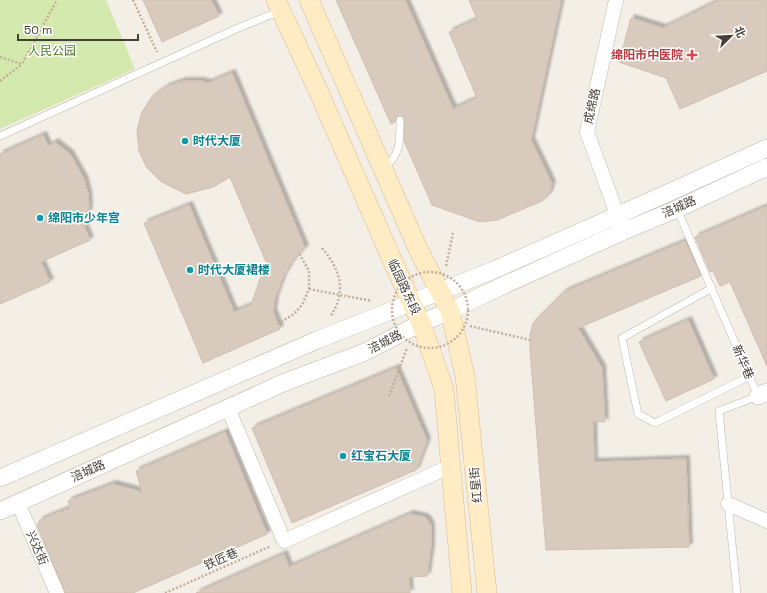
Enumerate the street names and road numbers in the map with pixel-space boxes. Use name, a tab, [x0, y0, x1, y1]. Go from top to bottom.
street label: 成绵路	[580, 87, 604, 125]
street label: 涪城路	[659, 192, 699, 222]
street label: 临园路东段	[384, 256, 424, 318]
street label: 涪城路	[365, 327, 405, 357]
street label: 新华巷	[729, 342, 757, 382]
street label: 涪城路	[68, 456, 108, 486]
street label: 红星街	[466, 466, 486, 504]
street label: 兴达街	[23, 528, 51, 568]
street label: 铁匠巷	[201, 544, 241, 574]

